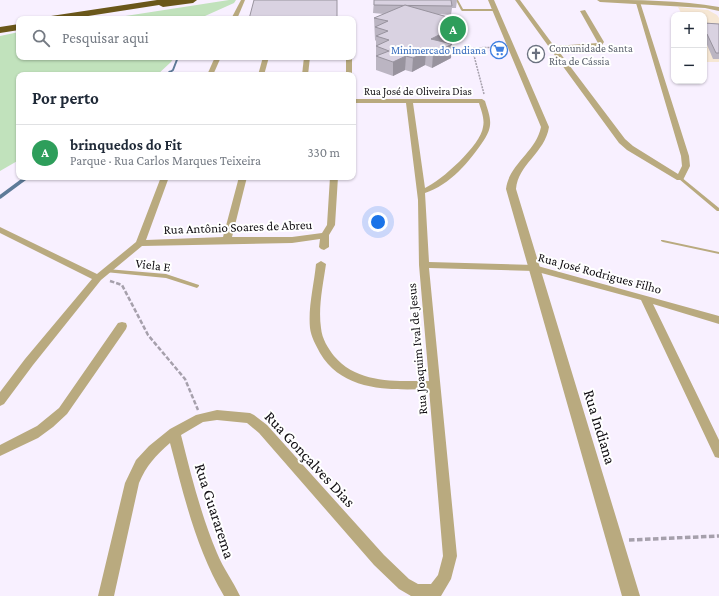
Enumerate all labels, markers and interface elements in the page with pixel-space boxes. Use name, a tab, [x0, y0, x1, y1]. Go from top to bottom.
map controls	[671, 12, 707, 84]
button: +	[671, 12, 707, 48]
pin: A	[440, 14, 466, 44]
search box	[16, 16, 356, 60]
icon: search	[30, 27, 52, 49]
text: Pesquisar aqui	[62, 30, 149, 46]
supermarket icon: Minimercado Indiana	[489, 40, 509, 60]
place label: Comunidade Santa Rita de Cássia	[549, 42, 633, 67]
place label: Minimercado Indiana	[391, 44, 486, 56]
church icon: Comunidade Santa Rita de Cássia	[526, 44, 546, 64]
button: −	[671, 48, 707, 84]
street label: Rua José de Oliveira Dias	[364, 85, 472, 98]
text: Por perto	[32, 89, 99, 108]
text: brinquedos do Fit	[70, 137, 182, 153]
text: A	[41, 145, 49, 160]
text: 330 m	[307, 145, 340, 160]
text: Parque · Rua Carlos Marques Teixeira	[70, 153, 261, 168]
your location	[368, 212, 388, 232]
street label: Rua Antônio Soares de Abreu	[163, 217, 313, 237]
street label: Rua José Rodrigues Filho	[537, 249, 663, 297]
street label: Viela E	[135, 255, 171, 275]
street label: Rua Joaquim Ival de Jesus	[404, 283, 430, 415]
street label: Rua Indiana	[581, 388, 620, 467]
street label: Rua Gonçalves Dias	[261, 408, 359, 511]
street label: Rua Guararema	[192, 461, 239, 561]

